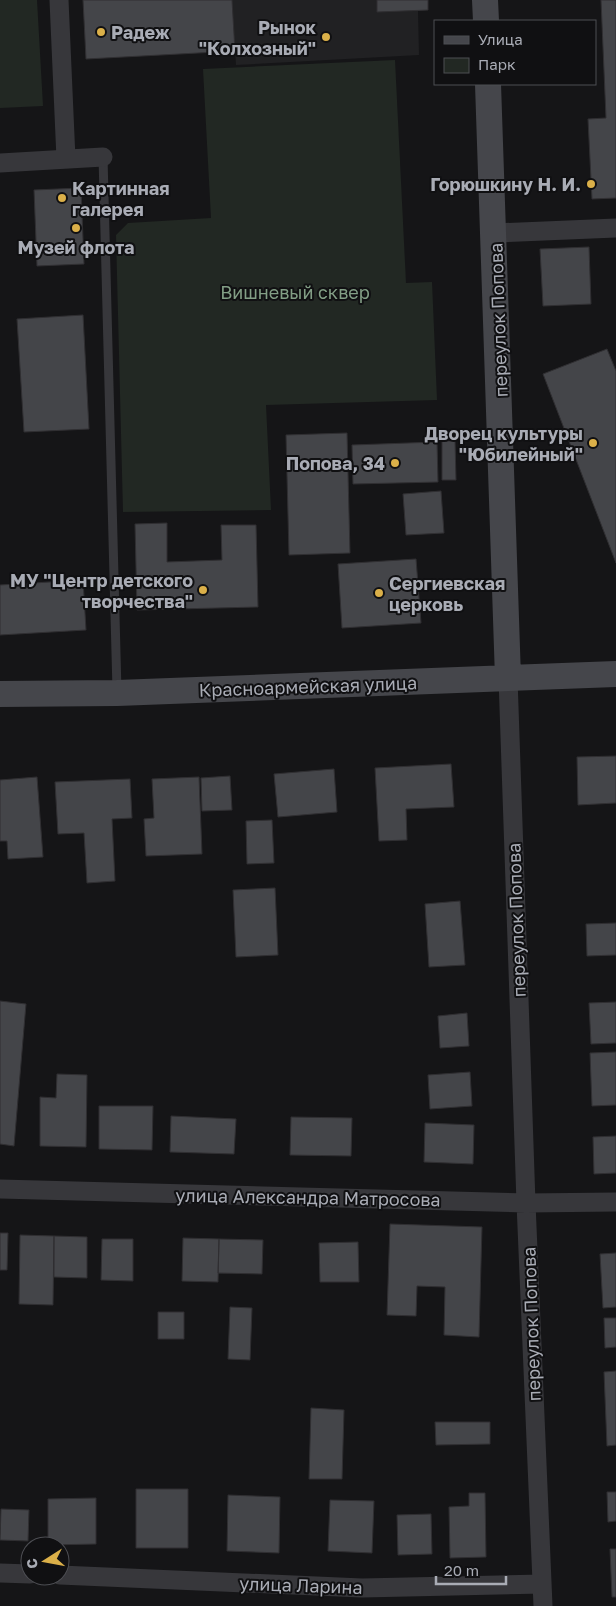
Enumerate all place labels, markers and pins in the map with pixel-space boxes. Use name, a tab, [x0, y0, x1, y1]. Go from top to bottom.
place label: Рынок "Колхозный"	[199, 16, 317, 59]
place label: Радеж	[111, 21, 170, 43]
marker: Радеж	[95, 26, 107, 38]
marker: Рынок "Колхозный"	[320, 31, 332, 43]
place label: Горюшкину Н. И.	[430, 173, 581, 195]
place label: Картинная галерея	[72, 177, 170, 220]
marker: Горюшкину Н. И.	[585, 178, 597, 190]
marker: Картинная галерея	[56, 192, 68, 204]
marker: Музей флота	[70, 222, 82, 234]
place label: Музей флота	[18, 236, 134, 258]
place label: Дворец культуры "Юбилейный"	[425, 422, 583, 465]
marker: Дворец культуры "Юбилейный"	[587, 437, 599, 449]
place label: Попова, 34	[286, 452, 385, 474]
marker: Попова, 34	[389, 457, 401, 469]
place label: МУ "Центр детского творчества"	[10, 569, 193, 612]
place label: Сергиевская церковь	[389, 572, 505, 615]
marker: МУ "Центр детского творчества"	[197, 584, 209, 596]
marker: Сергиевская церковь	[373, 587, 385, 599]

